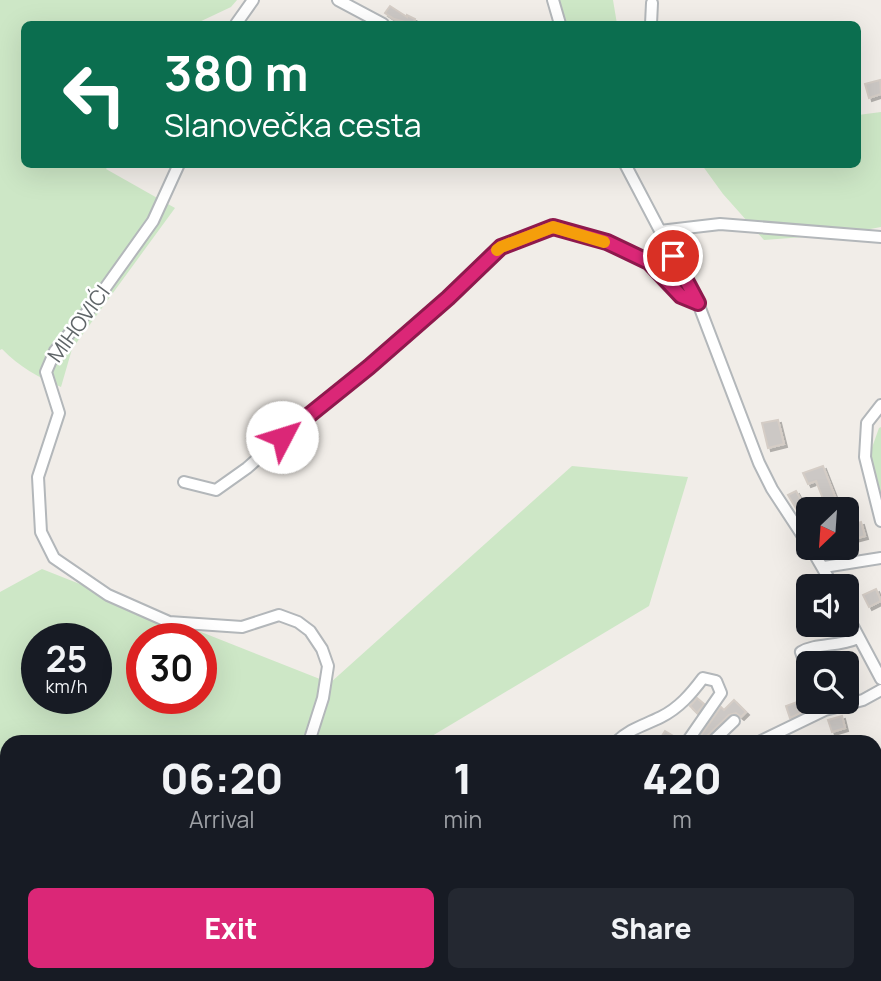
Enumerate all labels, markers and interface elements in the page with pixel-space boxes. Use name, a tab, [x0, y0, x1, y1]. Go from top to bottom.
text: 380 m	[164, 39, 309, 106]
icon: left	[49, 49, 140, 140]
text: Slanovečka cesta	[164, 103, 422, 147]
pin	[643, 226, 703, 286]
icon: arrive	[654, 237, 692, 275]
street label: MIHOVIĆI	[41, 279, 116, 368]
position arrow	[245, 400, 319, 474]
north arrow	[796, 497, 859, 560]
map controls	[796, 497, 859, 714]
button: sound	[796, 574, 859, 637]
speed limit sign: 30	[126, 623, 217, 714]
text: 25	[46, 635, 87, 683]
button: search	[796, 651, 859, 714]
text: km/h	[46, 674, 87, 698]
text: 06:20	[160, 749, 283, 807]
text: 1	[453, 749, 472, 807]
text: 420	[642, 749, 722, 807]
text: Arrival	[189, 803, 255, 835]
text: min	[444, 803, 482, 835]
text: m	[672, 803, 692, 835]
button: Exit	[28, 888, 434, 968]
button: Share	[448, 888, 854, 968]

